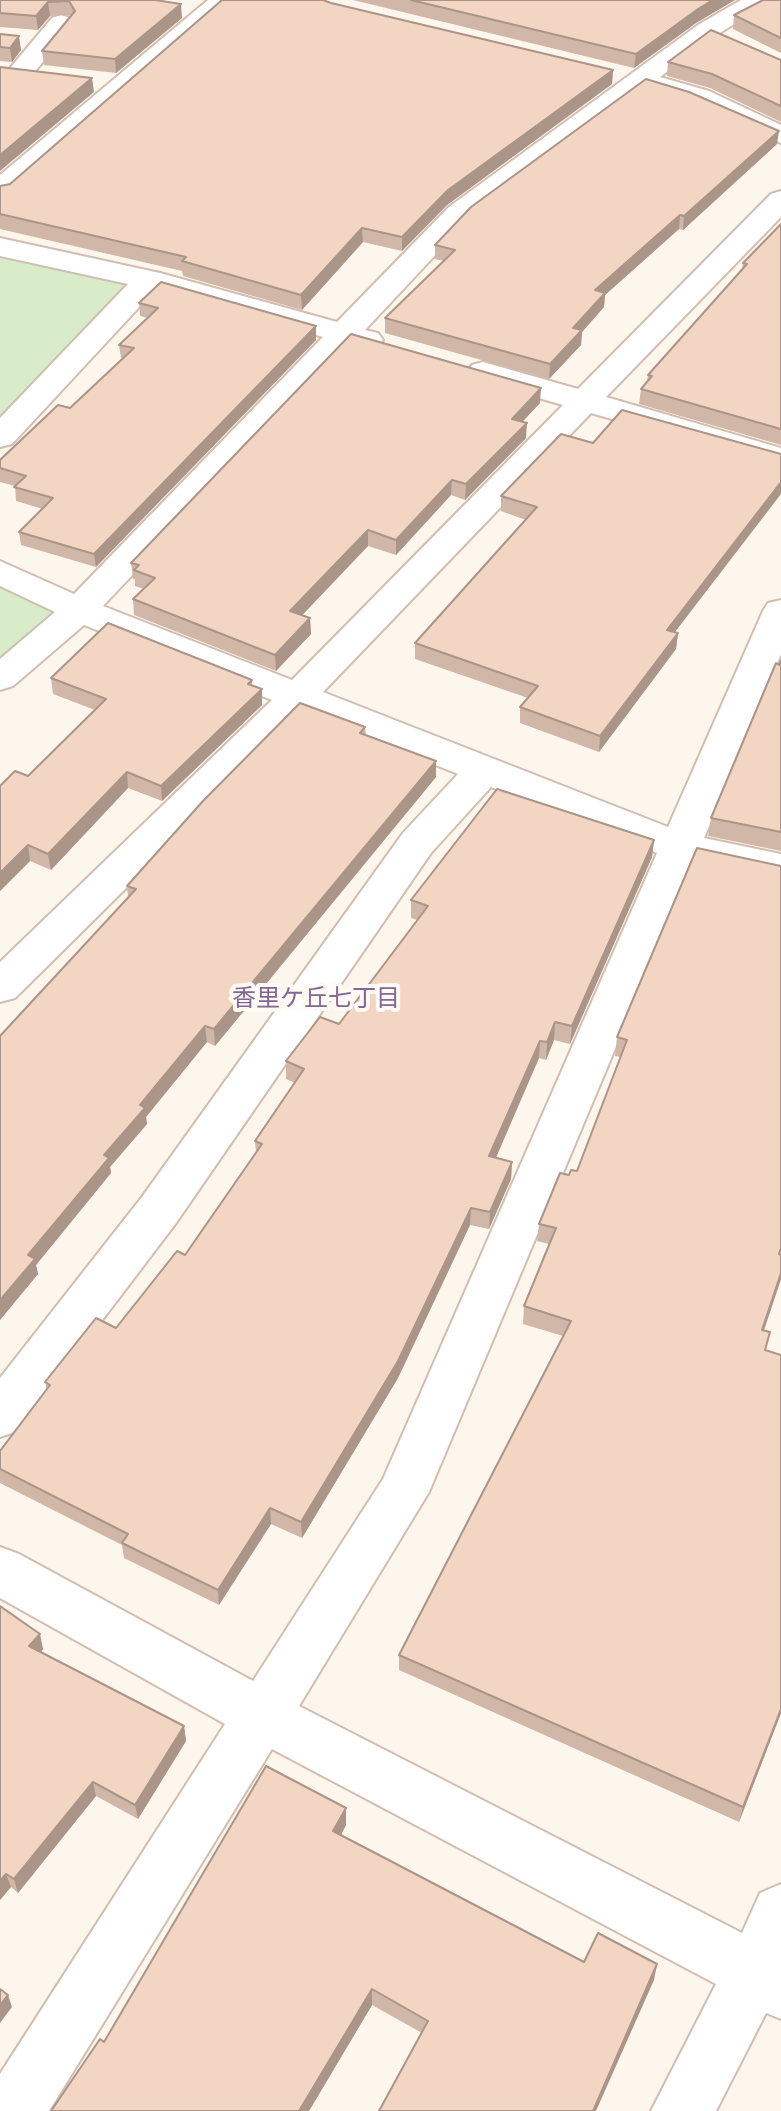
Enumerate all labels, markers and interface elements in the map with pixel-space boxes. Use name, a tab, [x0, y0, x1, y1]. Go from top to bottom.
district label: 香里ケ丘七丁目	[232, 985, 400, 1013]

